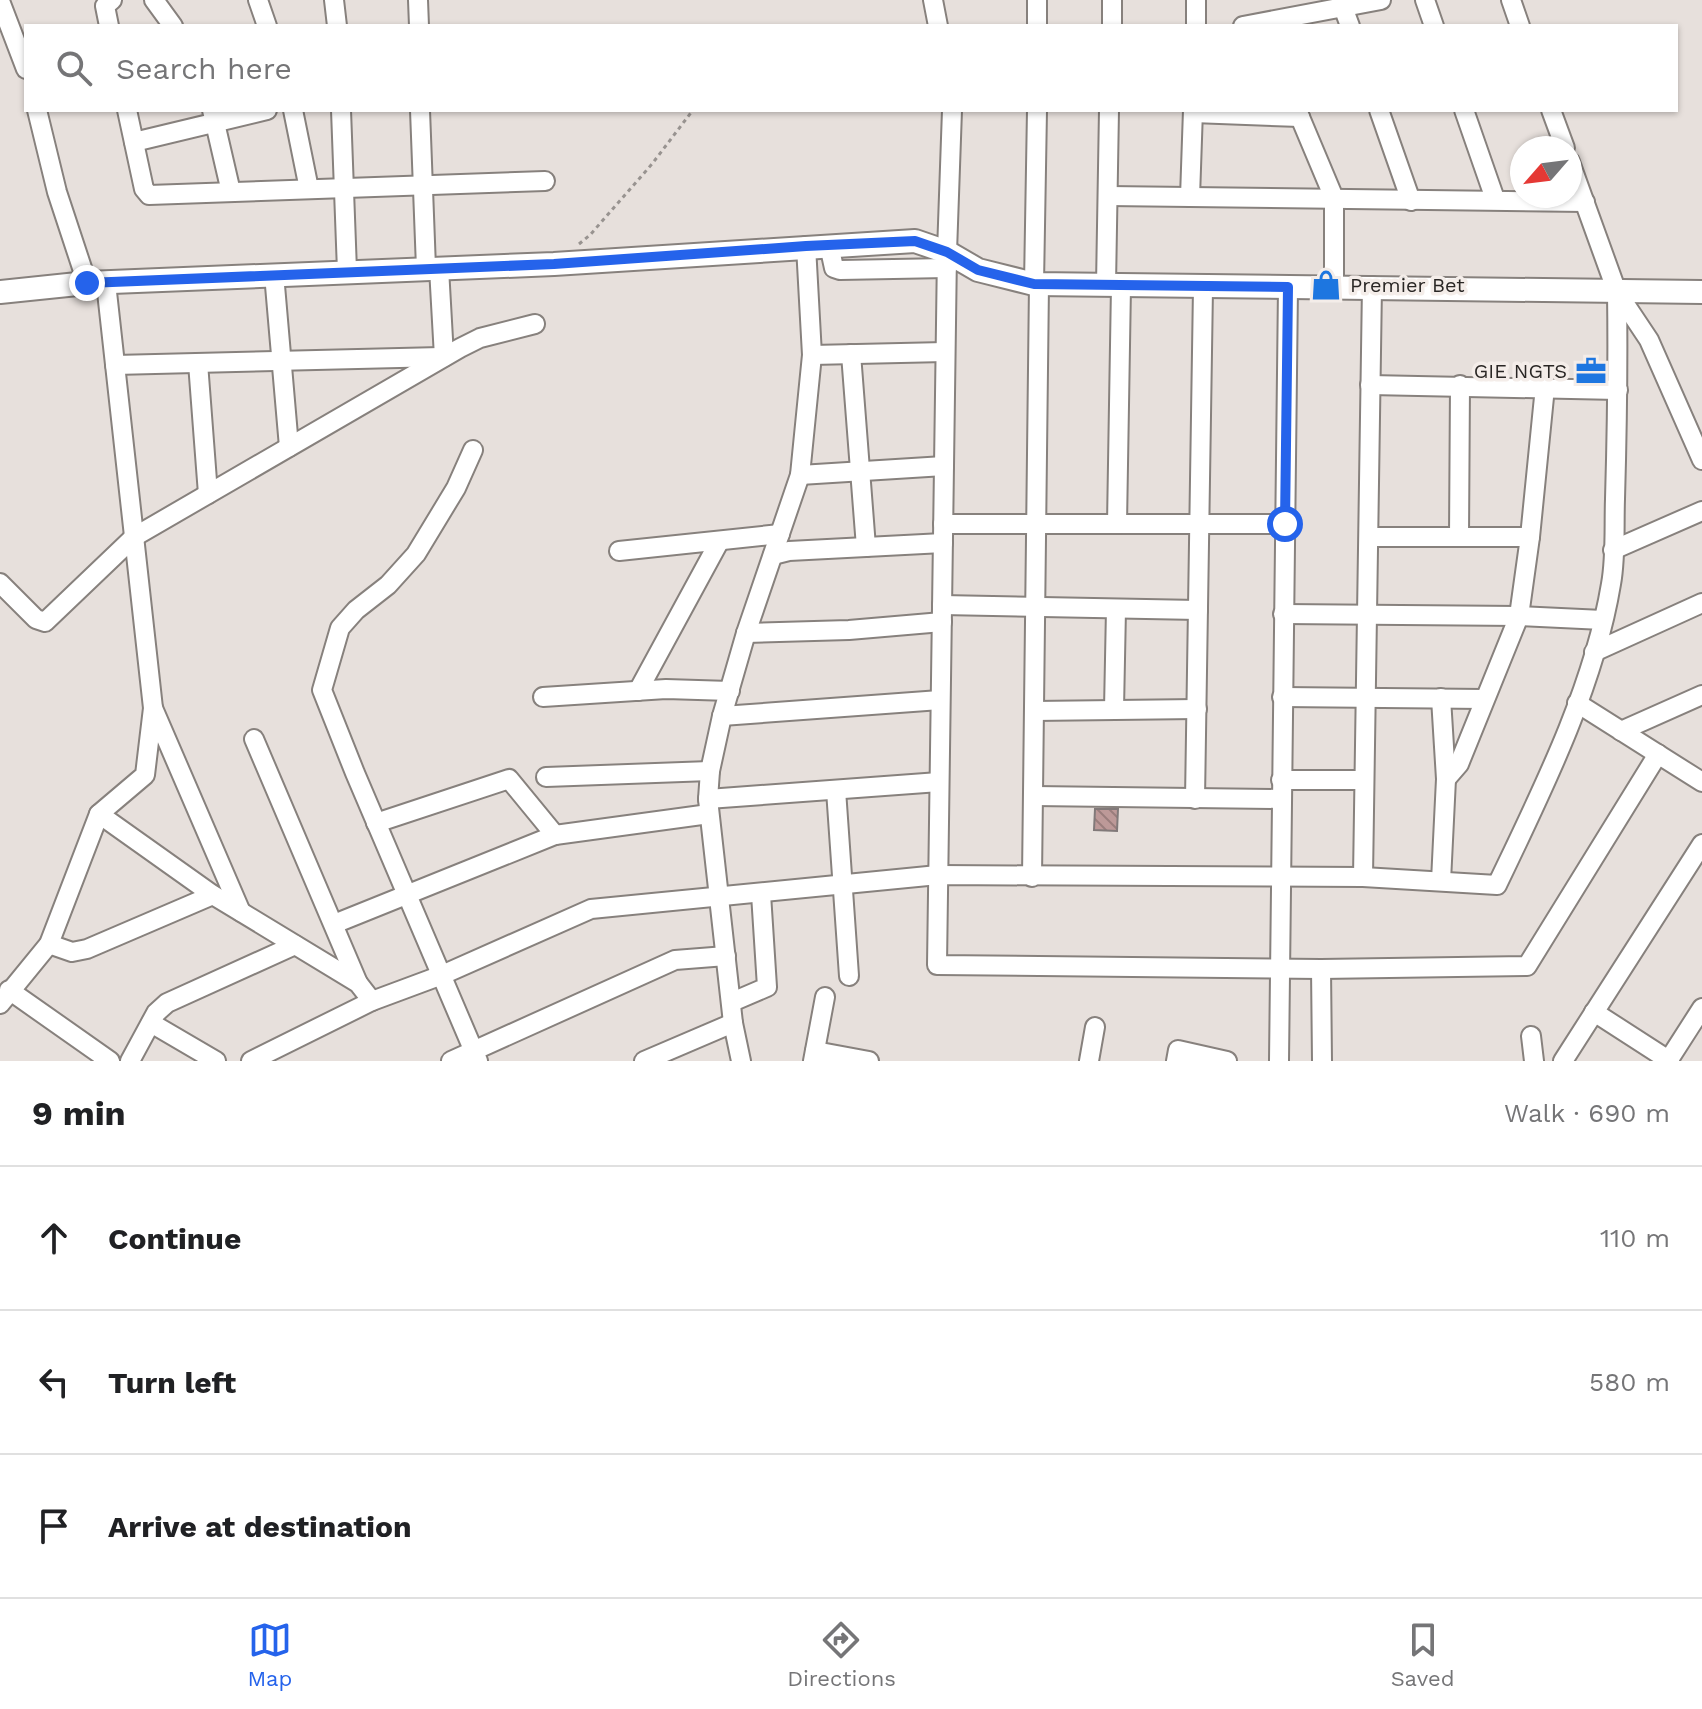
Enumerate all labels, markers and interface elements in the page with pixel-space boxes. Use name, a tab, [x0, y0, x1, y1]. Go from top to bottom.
search box	[24, 24, 1678, 112]
icon: search	[52, 46, 96, 90]
text: Search here	[116, 51, 292, 86]
north arrow	[1510, 136, 1582, 208]
route end	[69, 265, 105, 301]
shop icon: Premier Bet	[1309, 268, 1343, 302]
place label: Premier Bet	[1350, 273, 1465, 297]
office icon: GIE NGTS	[1574, 354, 1608, 388]
place label: GIE NGTS	[1474, 359, 1567, 383]
route start	[1267, 506, 1303, 542]
text: 9 min	[32, 1093, 126, 1133]
text: Walk · 690 m	[1504, 1098, 1670, 1128]
icon: ahead	[32, 1216, 76, 1260]
text: Continue	[108, 1221, 241, 1256]
text: 110 m	[1600, 1223, 1670, 1253]
icon: left	[32, 1360, 76, 1404]
text: Turn left	[108, 1365, 236, 1400]
text: 580 m	[1589, 1367, 1670, 1397]
icon: arrive	[32, 1504, 76, 1548]
text: Arrive at destination	[108, 1509, 412, 1544]
tab: Map	[247, 1618, 292, 1691]
tab: Directions	[787, 1618, 896, 1691]
tab: Saved	[1391, 1618, 1455, 1691]

